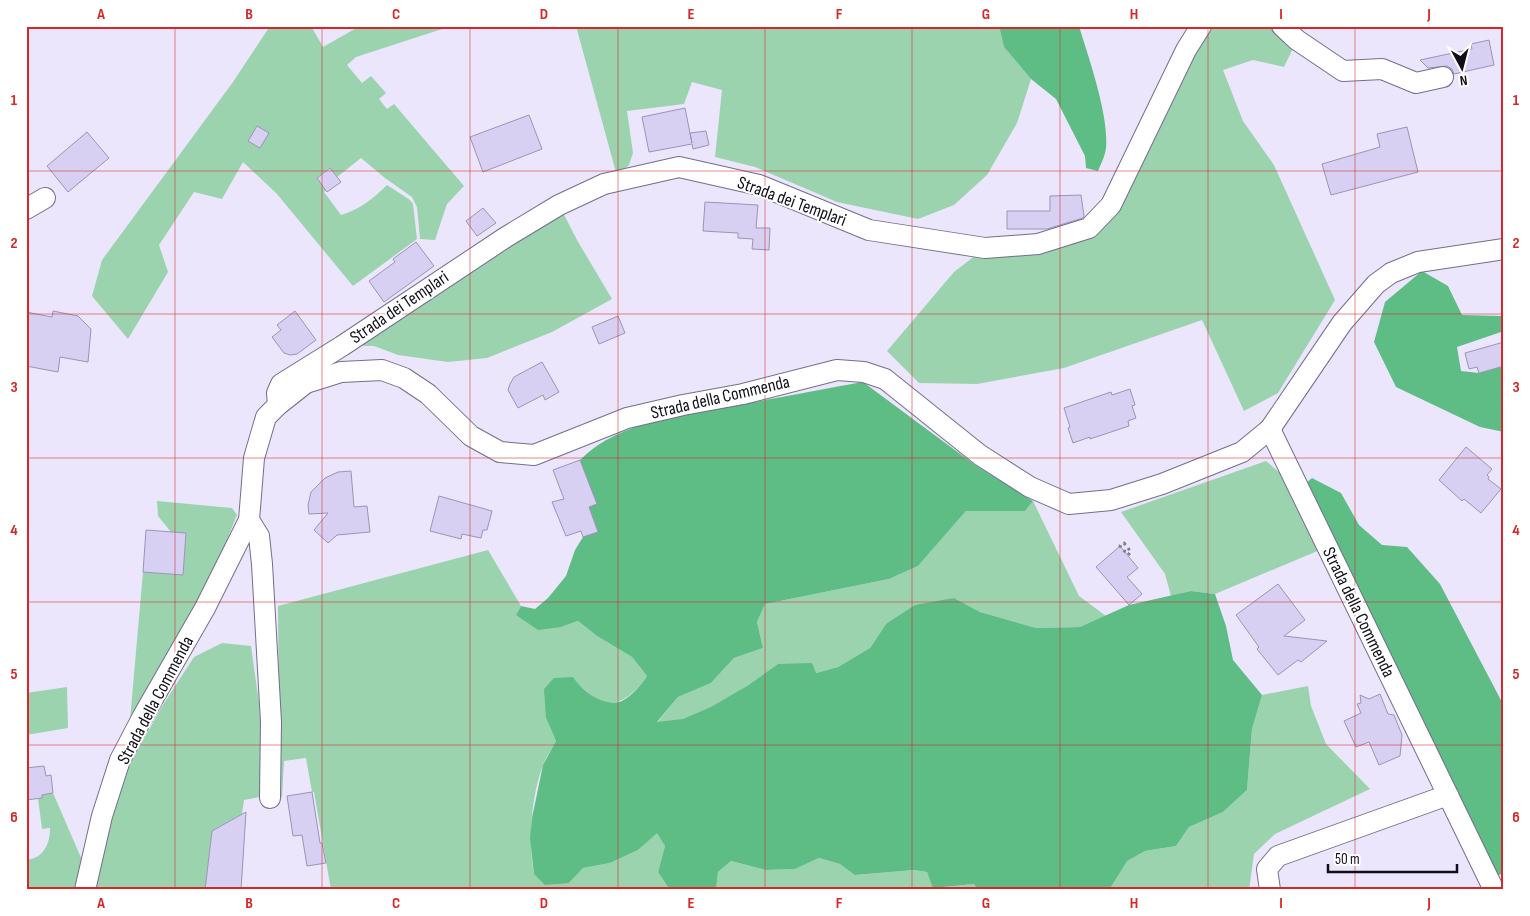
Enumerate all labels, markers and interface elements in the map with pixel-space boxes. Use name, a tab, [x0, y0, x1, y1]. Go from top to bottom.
text: A	[96, 5, 105, 24]
text: B	[245, 5, 253, 24]
text: C	[392, 5, 400, 24]
text: D	[540, 5, 548, 24]
text: E	[688, 5, 695, 24]
text: F	[836, 5, 843, 24]
text: G	[982, 5, 990, 24]
text: H	[1130, 5, 1138, 24]
text: I	[1279, 5, 1283, 24]
text: J	[1426, 5, 1431, 24]
north arrow	[1438, 42, 1488, 92]
text: N	[1459, 72, 1468, 89]
text: 1	[11, 91, 18, 110]
text: 1	[1513, 91, 1520, 110]
street label: Strada dei Templari	[734, 172, 849, 231]
text: 2	[10, 234, 18, 253]
text: 2	[1512, 234, 1520, 253]
street label: Strada dei Templari	[346, 267, 453, 348]
street label: Strada della Commenda	[649, 371, 792, 424]
text: 3	[10, 378, 18, 397]
text: 3	[1512, 378, 1520, 397]
text: 4	[10, 521, 18, 540]
text: 4	[1512, 521, 1520, 540]
street label: Strada della Commenda	[1318, 544, 1399, 681]
street label: Strada della Commenda	[113, 633, 198, 768]
text: 5	[10, 665, 18, 684]
text: 5	[1512, 665, 1520, 684]
text: 6	[10, 808, 18, 827]
text: 6	[1512, 808, 1520, 827]
scale bar	[1328, 841, 1456, 873]
text: 50 m	[1335, 850, 1360, 869]
text: A	[96, 894, 105, 913]
text: B	[245, 894, 253, 913]
text: C	[392, 894, 400, 913]
text: D	[540, 894, 548, 913]
text: E	[688, 894, 695, 913]
text: F	[836, 894, 843, 913]
text: G	[982, 894, 990, 913]
text: H	[1130, 894, 1138, 913]
text: I	[1279, 894, 1283, 913]
text: J	[1426, 894, 1431, 913]

